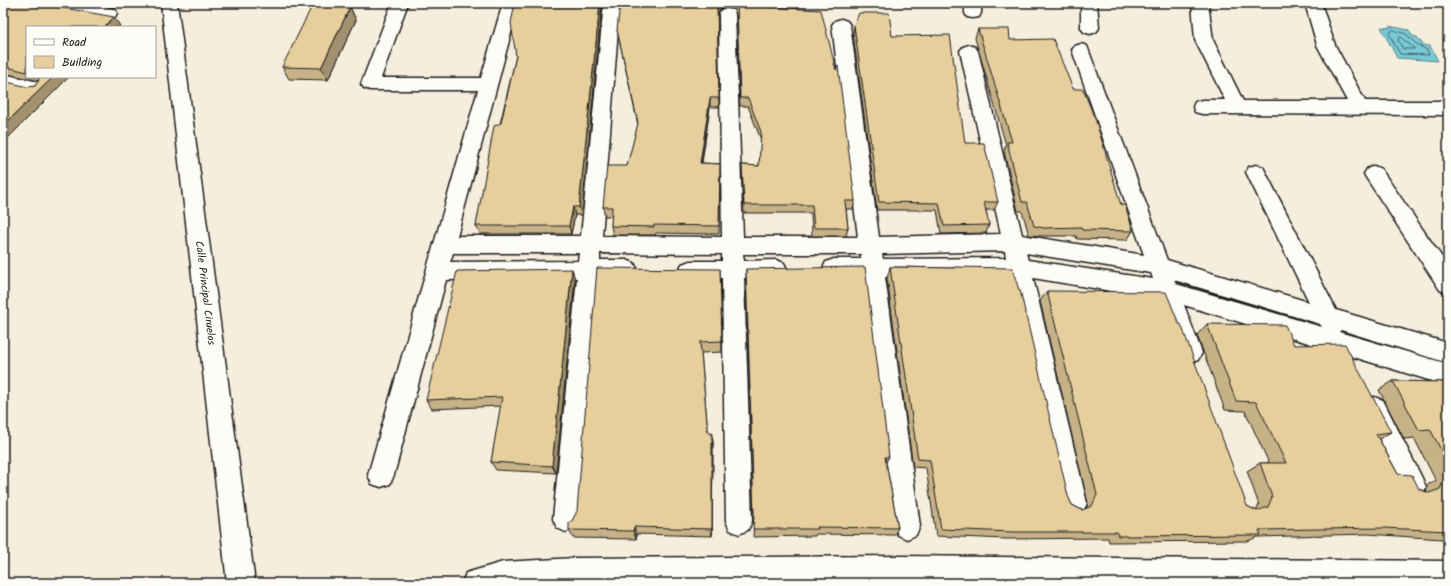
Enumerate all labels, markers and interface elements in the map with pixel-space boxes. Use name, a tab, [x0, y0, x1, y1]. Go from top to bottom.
legend	[26, 26, 156, 78]
text: Road	[62, 33, 87, 52]
text: Building	[62, 53, 102, 72]
street label: Calle Principal Ciruelos	[190, 240, 220, 347]

